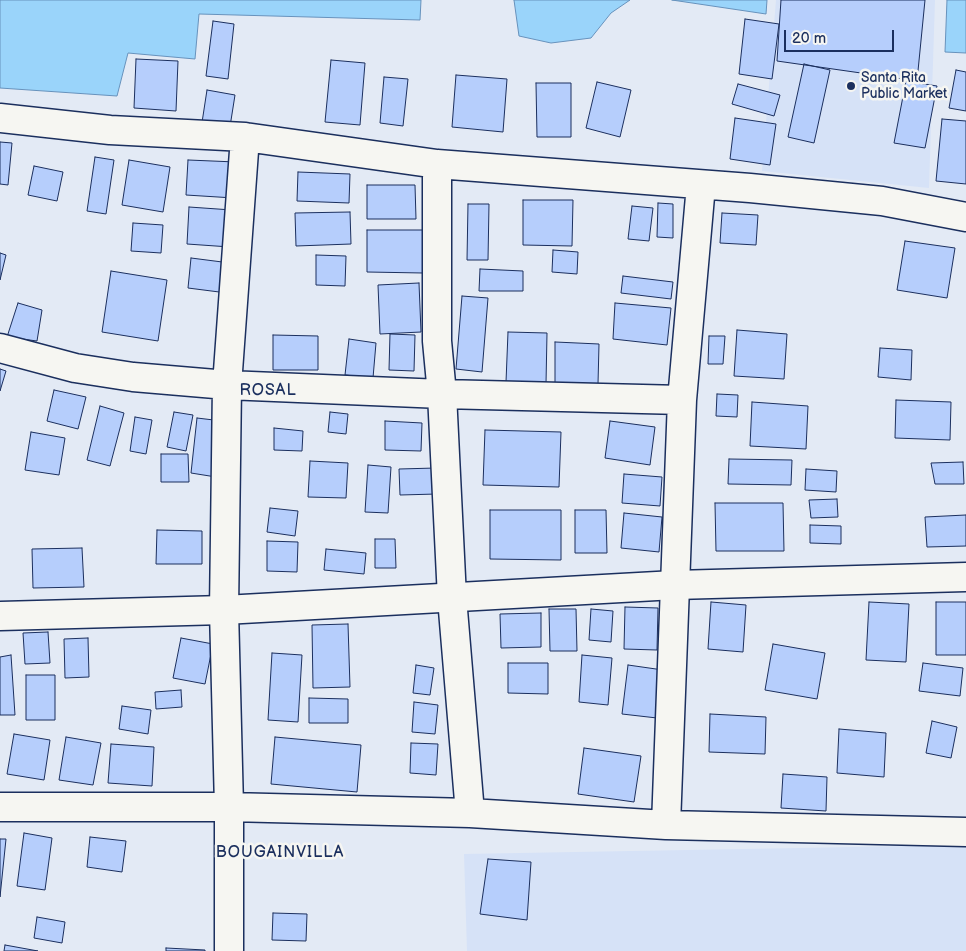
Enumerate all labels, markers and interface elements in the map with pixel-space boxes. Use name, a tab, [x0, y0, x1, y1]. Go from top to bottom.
scale bar	[786, 20, 896, 52]
text: 20 m	[792, 29, 826, 48]
place label: Santa Rita Public Market	[861, 70, 947, 102]
marker: Santa Rita Public Market	[845, 80, 857, 92]
district label: ROSAL	[239, 381, 297, 401]
district label: BOUGAINVILLA	[214, 843, 346, 863]

